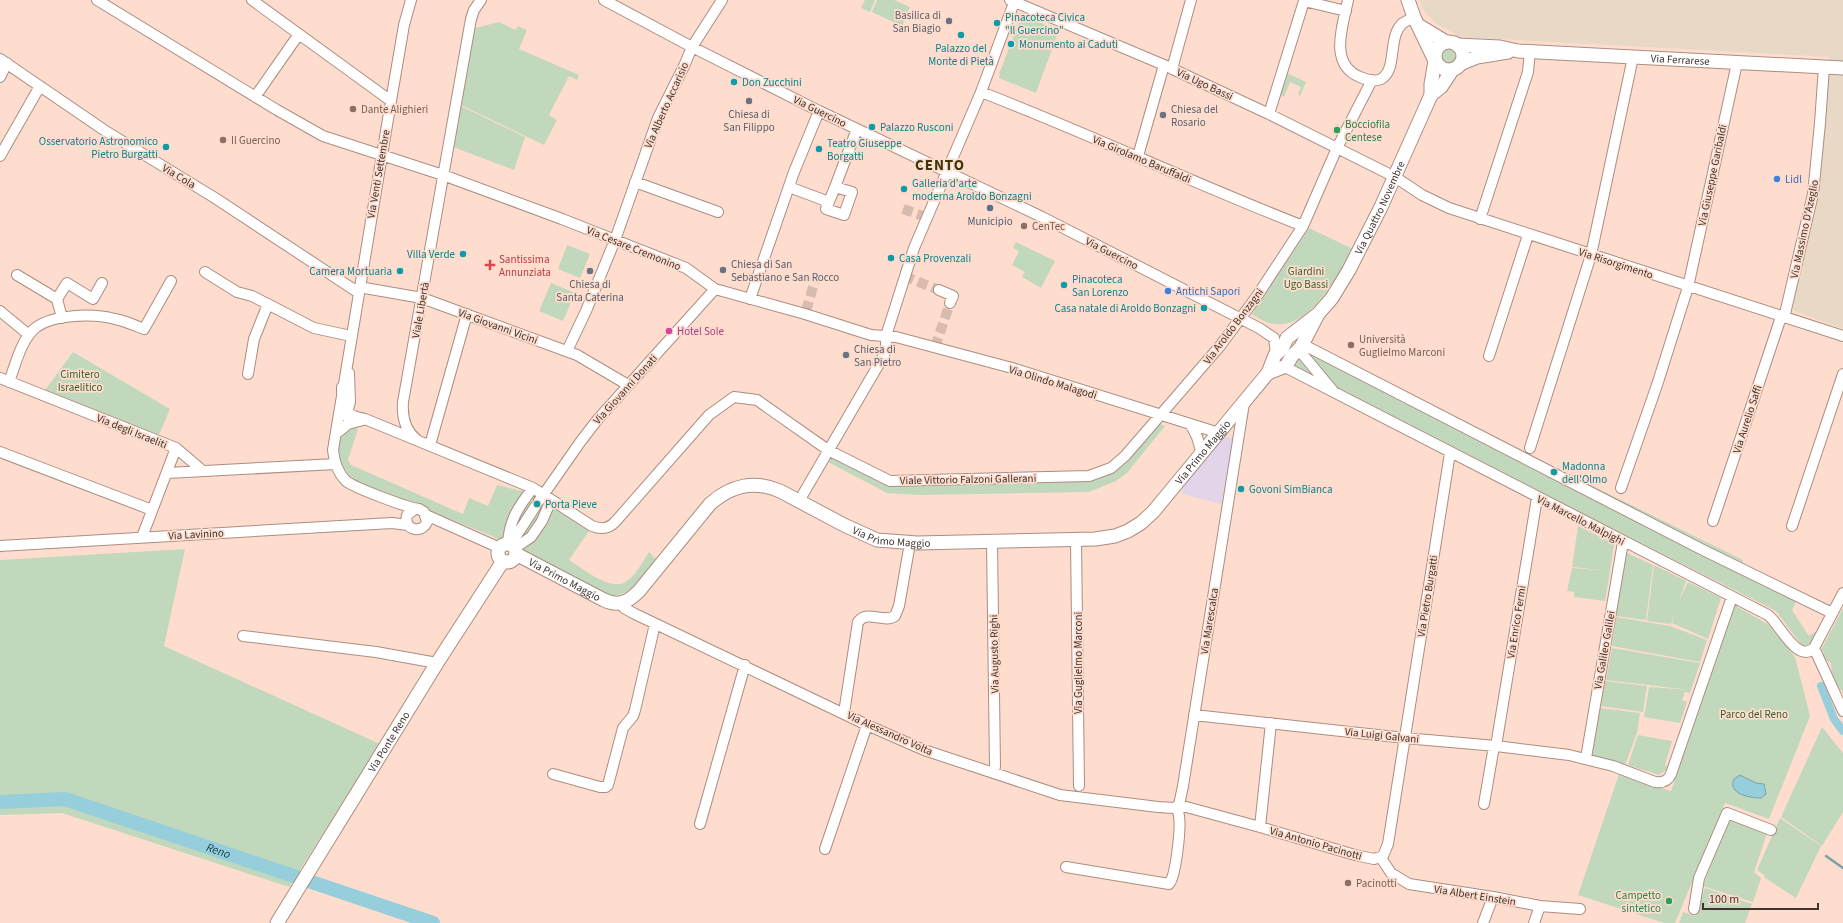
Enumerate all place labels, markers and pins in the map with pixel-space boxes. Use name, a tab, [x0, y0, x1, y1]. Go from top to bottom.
place label: Basilica di San Biagio	[892, 8, 941, 36]
place label: Pinacoteca Civica "Il Guercino"	[1005, 10, 1085, 38]
marker: Basilica di San Biagio	[944, 16, 954, 26]
marker: Pinacoteca Civica "Il Guercino"	[992, 18, 1002, 28]
marker: Palazzo del Monte di Pietà	[956, 30, 966, 40]
place label: Monumento ai Caduti	[1019, 37, 1118, 52]
marker: Monumento ai Caduti	[1006, 39, 1016, 49]
place label: Palazzo del Monte di Pietà	[928, 41, 994, 69]
place label: Don Zucchini	[742, 75, 802, 90]
marker: Don Zucchini	[729, 77, 739, 87]
marker: Chiesa di San Filippo	[744, 96, 754, 106]
place label: Dante Alighieri	[361, 102, 428, 117]
place label: Chiesa del Rosario	[1171, 102, 1218, 130]
marker: Dante Alighieri	[348, 104, 358, 114]
place label: Chiesa di San Filippo	[723, 107, 775, 135]
marker: Chiesa del Rosario	[1158, 110, 1168, 120]
place label: Bocciofila Centese	[1345, 117, 1390, 145]
place label: Palazzo Rusconi	[880, 120, 953, 135]
marker: Palazzo Rusconi	[867, 122, 877, 132]
marker: Bocciofila Centese	[1332, 125, 1342, 135]
place label: Il Guercino	[231, 133, 281, 148]
place label: Osservatorio Astronomico Pietro Burgatti	[39, 134, 158, 162]
marker: Il Guercino	[218, 135, 228, 145]
place label: Teatro Giuseppe Borgatti	[827, 136, 902, 164]
marker: Osservatorio Astronomico Pietro Burgatti	[161, 142, 171, 152]
marker: Teatro Giuseppe Borgatti	[814, 144, 824, 154]
place label: Lidl	[1785, 172, 1802, 187]
marker: Lidl	[1772, 174, 1782, 184]
place label: Galleria d'arte moderna Aroldo Bonzagni	[912, 176, 1032, 204]
marker: Galleria d'arte moderna Aroldo Bonzagni	[899, 184, 909, 194]
marker: Municipio	[985, 203, 995, 213]
place label: Municipio	[967, 214, 1013, 229]
place label: CenTec	[1032, 219, 1065, 234]
marker: CenTec	[1019, 221, 1029, 231]
place label: Villa Verde	[407, 247, 456, 262]
marker: Villa Verde	[458, 249, 468, 259]
place label: Casa Provenzali	[899, 251, 971, 266]
place label: Santissima Annunziata	[499, 252, 551, 280]
marker: Casa Provenzali	[886, 253, 896, 263]
place label: Chiesa di San Sebastiano e San Rocco	[731, 257, 839, 285]
marker: Santissima Annunziata	[484, 259, 496, 271]
place label: Camera Mortuaria	[309, 264, 392, 279]
marker: Chiesa di San Sebastiano e San Rocco	[718, 265, 728, 275]
marker: Camera Mortuaria	[395, 266, 405, 276]
marker: Chiesa di Santa Caterina	[585, 266, 595, 276]
place label: Pinacoteca San Lorenzo	[1072, 272, 1129, 300]
place label: Chiesa di Santa Caterina	[556, 277, 624, 305]
marker: Pinacoteca San Lorenzo	[1059, 280, 1069, 290]
place label: Antichi Sapori	[1176, 284, 1240, 299]
marker: Antichi Sapori	[1163, 286, 1173, 296]
place label: Casa natale di Aroldo Bonzagni	[1055, 301, 1196, 316]
marker: Casa natale di Aroldo Bonzagni	[1199, 303, 1209, 313]
place label: Hotel Sole	[677, 324, 725, 339]
marker: Hotel Sole	[664, 326, 674, 336]
place label: Università Guglielmo Marconi	[1359, 332, 1445, 360]
marker: Università Guglielmo Marconi	[1346, 340, 1356, 350]
place label: Chiesa di San Pietro	[854, 342, 901, 370]
marker: Chiesa di San Pietro	[841, 350, 851, 360]
place label: Madonna dell'Olmo	[1562, 459, 1607, 487]
marker: Madonna dell'Olmo	[1549, 467, 1559, 477]
place label: Govoni SimBianca	[1249, 482, 1333, 497]
marker: Govoni SimBianca	[1236, 484, 1246, 494]
place label: Porta Pieve	[545, 497, 598, 512]
marker: Porta Pieve	[532, 499, 542, 509]
place label: Pacinotti	[1356, 876, 1397, 891]
marker: Pacinotti	[1343, 878, 1353, 888]
place label: Campetto sintetico	[1616, 888, 1661, 916]
marker: Campetto sintetico	[1664, 896, 1674, 906]

